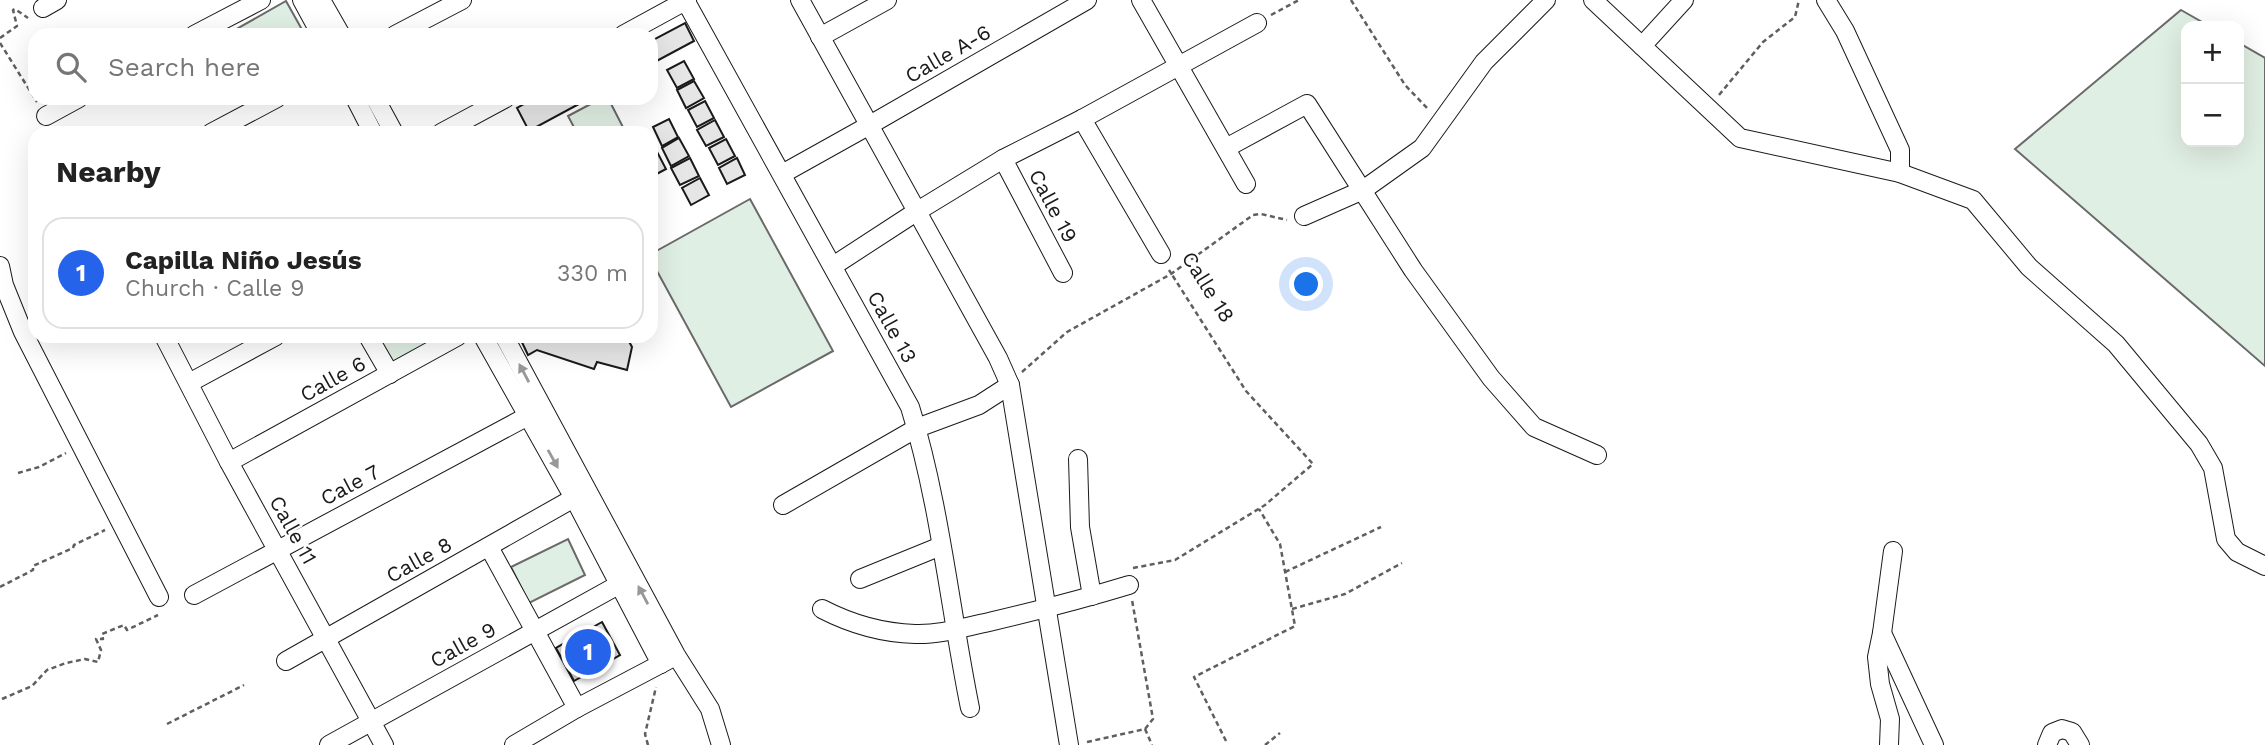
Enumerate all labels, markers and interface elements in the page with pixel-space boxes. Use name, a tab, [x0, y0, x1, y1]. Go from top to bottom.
street label: Calle A-6	[901, 19, 995, 88]
map controls	[2181, 21, 2244, 147]
button: +	[2181, 21, 2244, 84]
search box	[28, 28, 658, 105]
icon: search	[52, 48, 90, 86]
text: Search here	[108, 52, 260, 82]
button: −	[2181, 84, 2244, 147]
text: Nearby	[56, 154, 161, 189]
street label: Calle 19	[1024, 165, 1083, 247]
text: Capilla Niño Jesús	[125, 245, 362, 275]
street label: Calle 18	[1177, 247, 1240, 327]
text: 1	[76, 260, 86, 287]
text: 330 m	[557, 260, 628, 287]
your location	[1289, 267, 1323, 301]
text: Church · Calle 9	[125, 275, 304, 302]
street label: Calle 13	[862, 286, 922, 367]
street label: Calle 6	[296, 350, 370, 407]
one-way arrow	[518, 363, 530, 383]
one-way arrow	[547, 450, 559, 469]
street label: Cale 7	[316, 459, 384, 510]
street label: Calle 11	[264, 491, 322, 568]
street label: Calle 8	[381, 531, 456, 588]
one-way arrow	[638, 585, 649, 605]
street label: Calle 9	[425, 616, 500, 673]
pin: 1	[565, 626, 611, 678]

